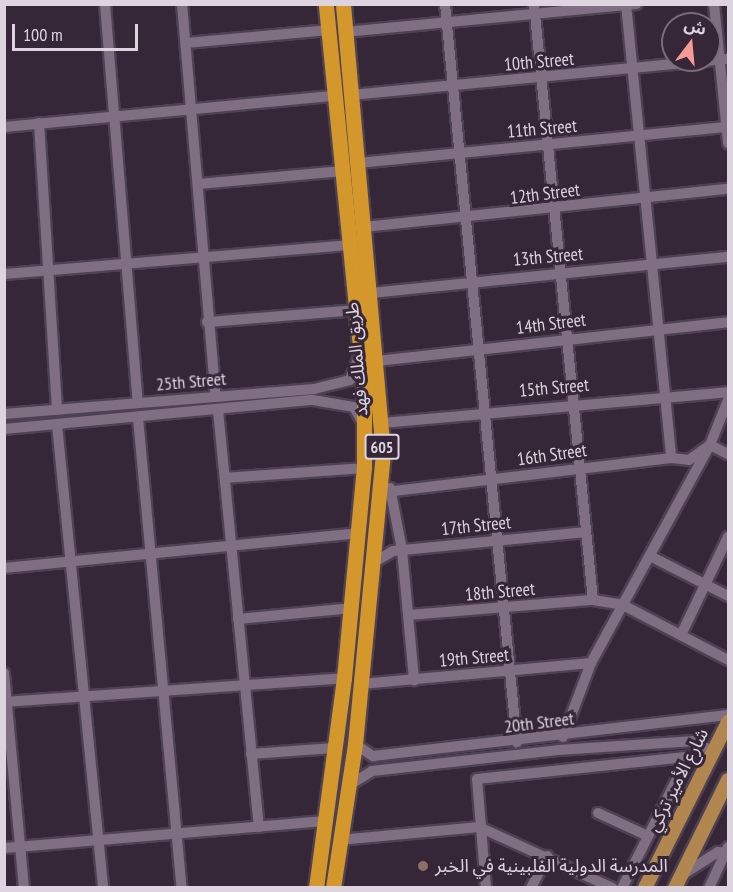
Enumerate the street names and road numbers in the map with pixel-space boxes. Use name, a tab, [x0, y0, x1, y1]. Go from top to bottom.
street label: 10th Street	[503, 48, 575, 76]
street label: 11th Street	[506, 115, 578, 143]
street label: 12th Street	[509, 179, 581, 209]
street label: 13th Street	[512, 243, 584, 271]
street label: طريق الملك فهد	[341, 301, 373, 417]
street label: 14th Street	[515, 309, 587, 339]
street label: 25th Street	[155, 368, 227, 396]
street label: 15th Street	[518, 374, 590, 402]
road number: 605	[364, 434, 400, 460]
street label: 16th Street	[516, 439, 588, 471]
street label: 17th Street	[440, 512, 512, 540]
street label: 18th Street	[464, 578, 536, 606]
street label: 19th Street	[438, 644, 510, 672]
street label: 20th Street	[503, 708, 575, 738]
street label: شارع الأمير تركي	[643, 725, 713, 835]

